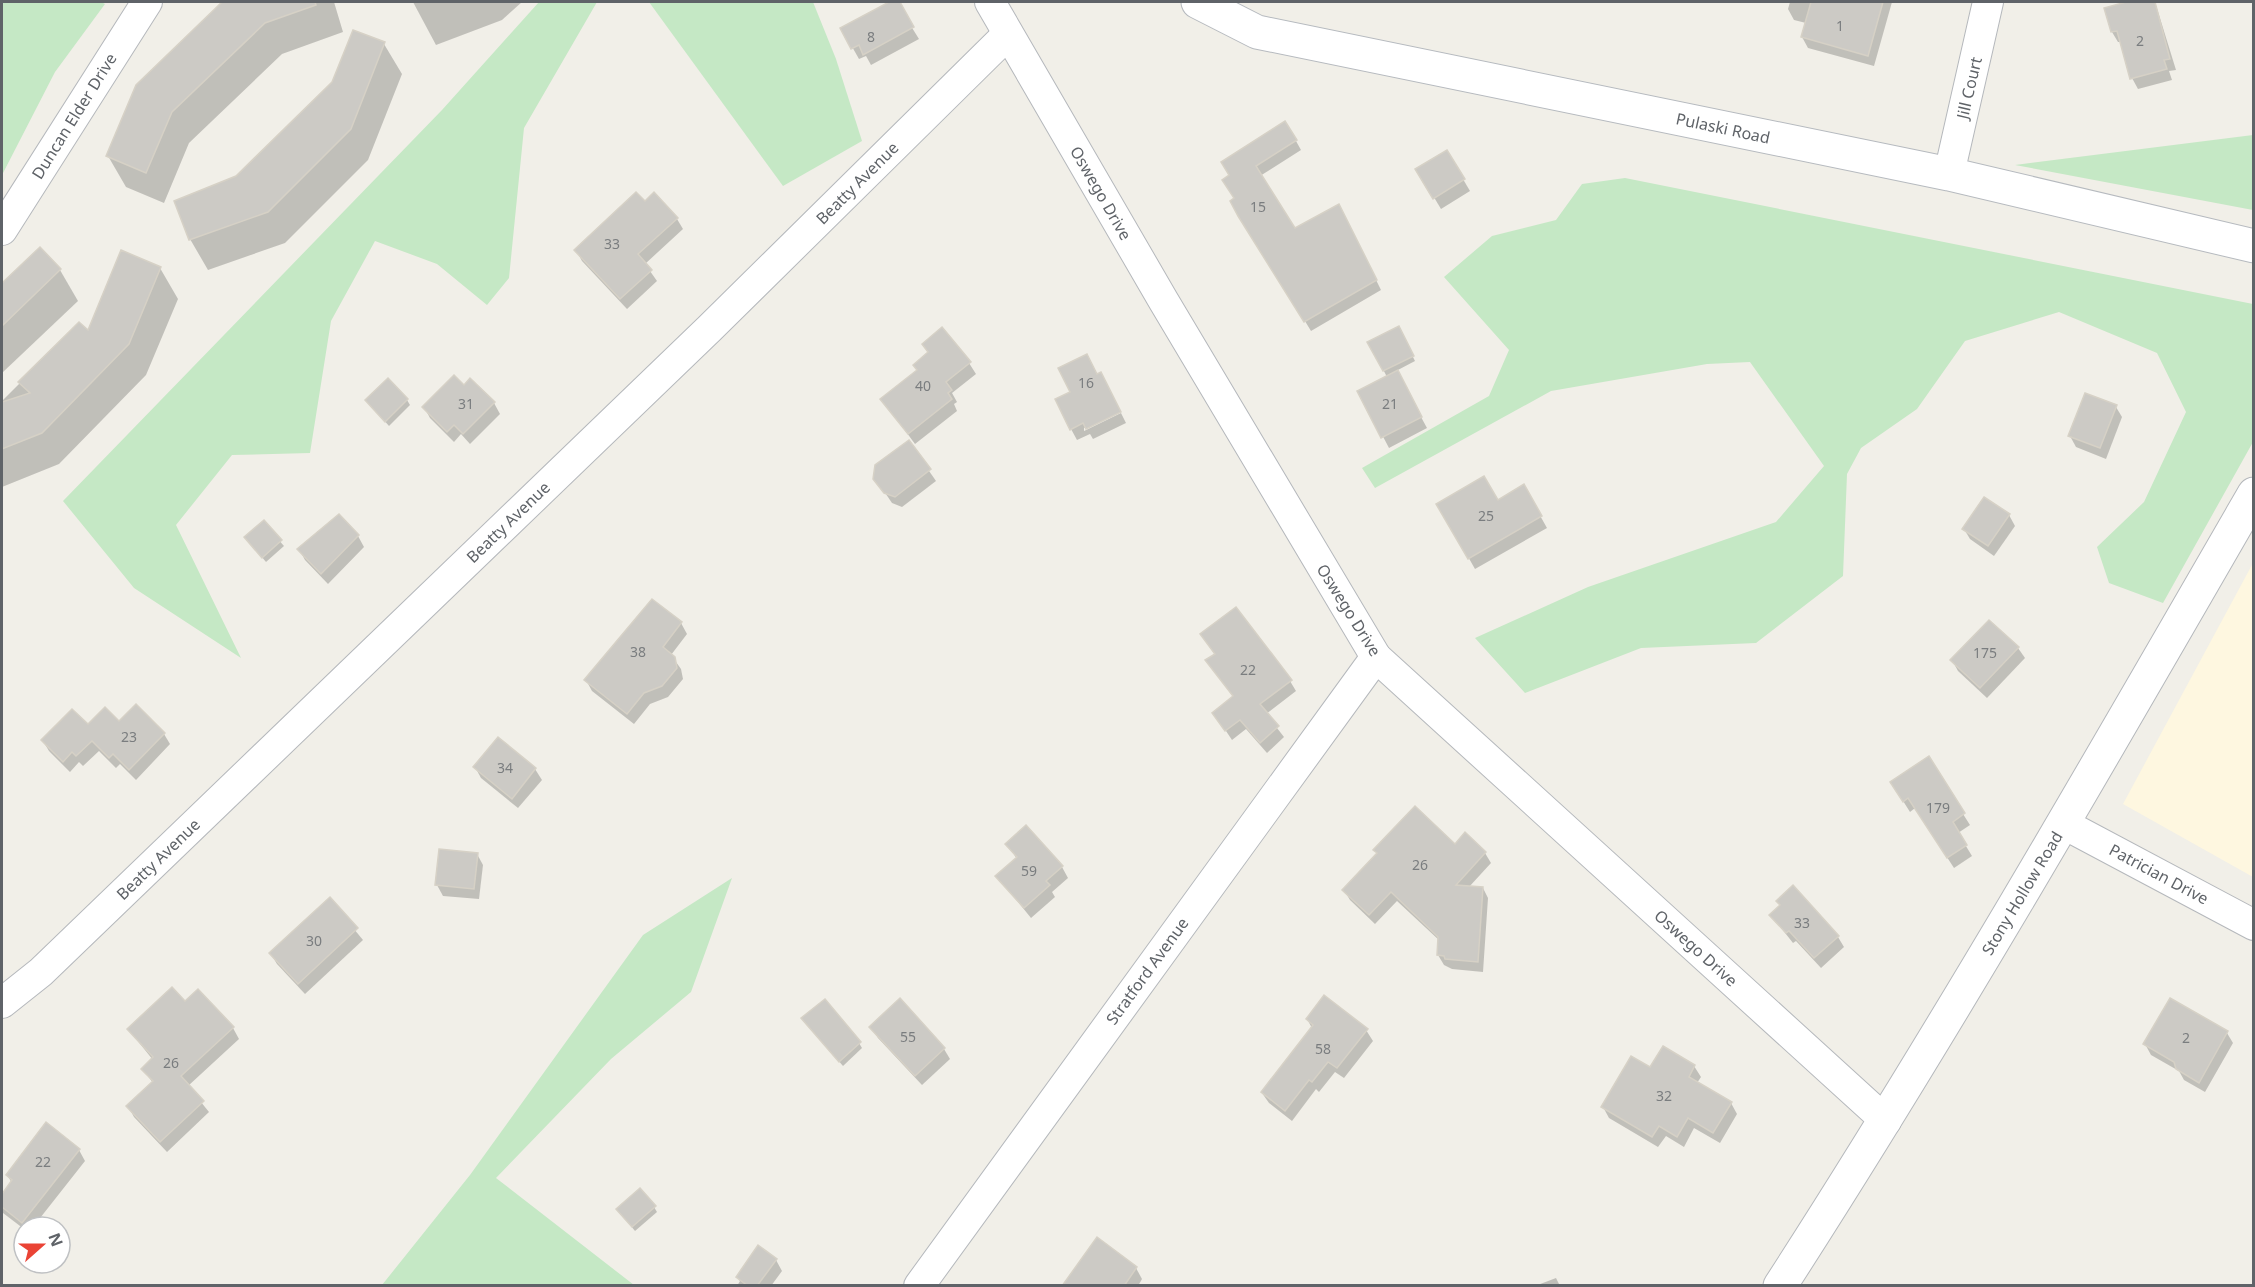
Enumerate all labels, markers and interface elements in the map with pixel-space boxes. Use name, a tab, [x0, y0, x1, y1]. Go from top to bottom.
house number: 1	[1836, 16, 1844, 35]
house number: 8	[867, 27, 875, 46]
house number: 2	[2136, 31, 2144, 50]
street label: Duncan Elder Drive	[26, 49, 122, 183]
street label: Jill Court	[1951, 55, 1987, 123]
street label: Pulaski Road	[1674, 107, 1772, 149]
street label: Beatty Avenue	[811, 137, 903, 229]
street label: Oswego Drive	[1065, 142, 1137, 244]
house number: 15	[1250, 197, 1266, 216]
house number: 33	[604, 234, 620, 253]
house number: 16	[1078, 373, 1094, 392]
house number: 40	[915, 376, 931, 395]
house number: 31	[458, 394, 474, 413]
house number: 21	[1382, 394, 1398, 413]
street label: Beatty Avenue	[461, 476, 555, 568]
house number: 25	[1478, 506, 1494, 525]
street label: Oswego Drive	[1312, 560, 1386, 660]
house number: 38	[630, 642, 646, 661]
house number: 175	[1973, 643, 1997, 662]
house number: 22	[1240, 660, 1256, 679]
house number: 23	[121, 727, 137, 746]
house number: 34	[497, 758, 513, 777]
house number: 179	[1926, 798, 1950, 817]
street label: Beatty Avenue	[111, 813, 205, 905]
street label: Stony Hollow Road	[1976, 827, 2068, 959]
street label: Patrician Drive	[2105, 839, 2213, 909]
house number: 26	[1412, 855, 1428, 874]
house number: 59	[1021, 861, 1037, 880]
street label: Oswego Drive	[1650, 905, 1742, 991]
street label: Stratford Avenue	[1101, 913, 1193, 1029]
house number: 33	[1794, 913, 1810, 932]
house number: 30	[306, 931, 322, 950]
house number: 55	[900, 1027, 916, 1046]
house number: 2	[2182, 1028, 2190, 1047]
house number: 58	[1315, 1039, 1331, 1058]
house number: 26	[163, 1053, 179, 1072]
house number: 32	[1656, 1086, 1672, 1105]
house number: 22	[35, 1152, 51, 1171]
north arrow	[12, 1215, 72, 1275]
text: N	[43, 1230, 69, 1250]

